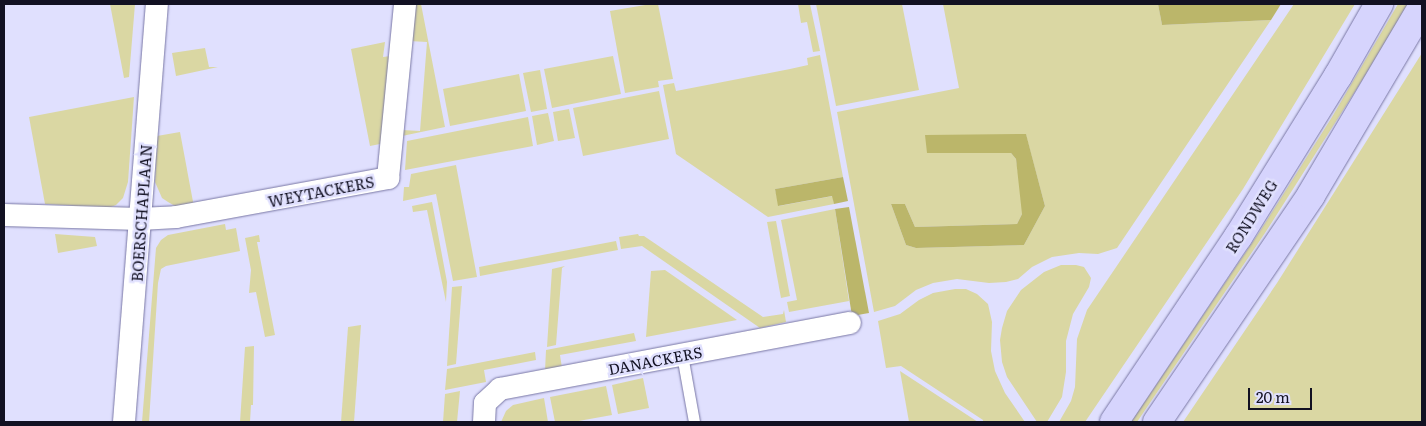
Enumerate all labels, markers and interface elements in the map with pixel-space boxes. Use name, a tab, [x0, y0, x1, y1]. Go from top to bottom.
street label: BOERSCHAPLAAN	[127, 144, 155, 282]
street label: WEYTACKERS	[266, 172, 376, 210]
street label: RONDWEG	[1221, 176, 1281, 256]
street label: DANACKERS	[607, 342, 703, 378]
scale bar	[1251, 378, 1315, 410]
text: 20 m	[1256, 385, 1290, 408]

